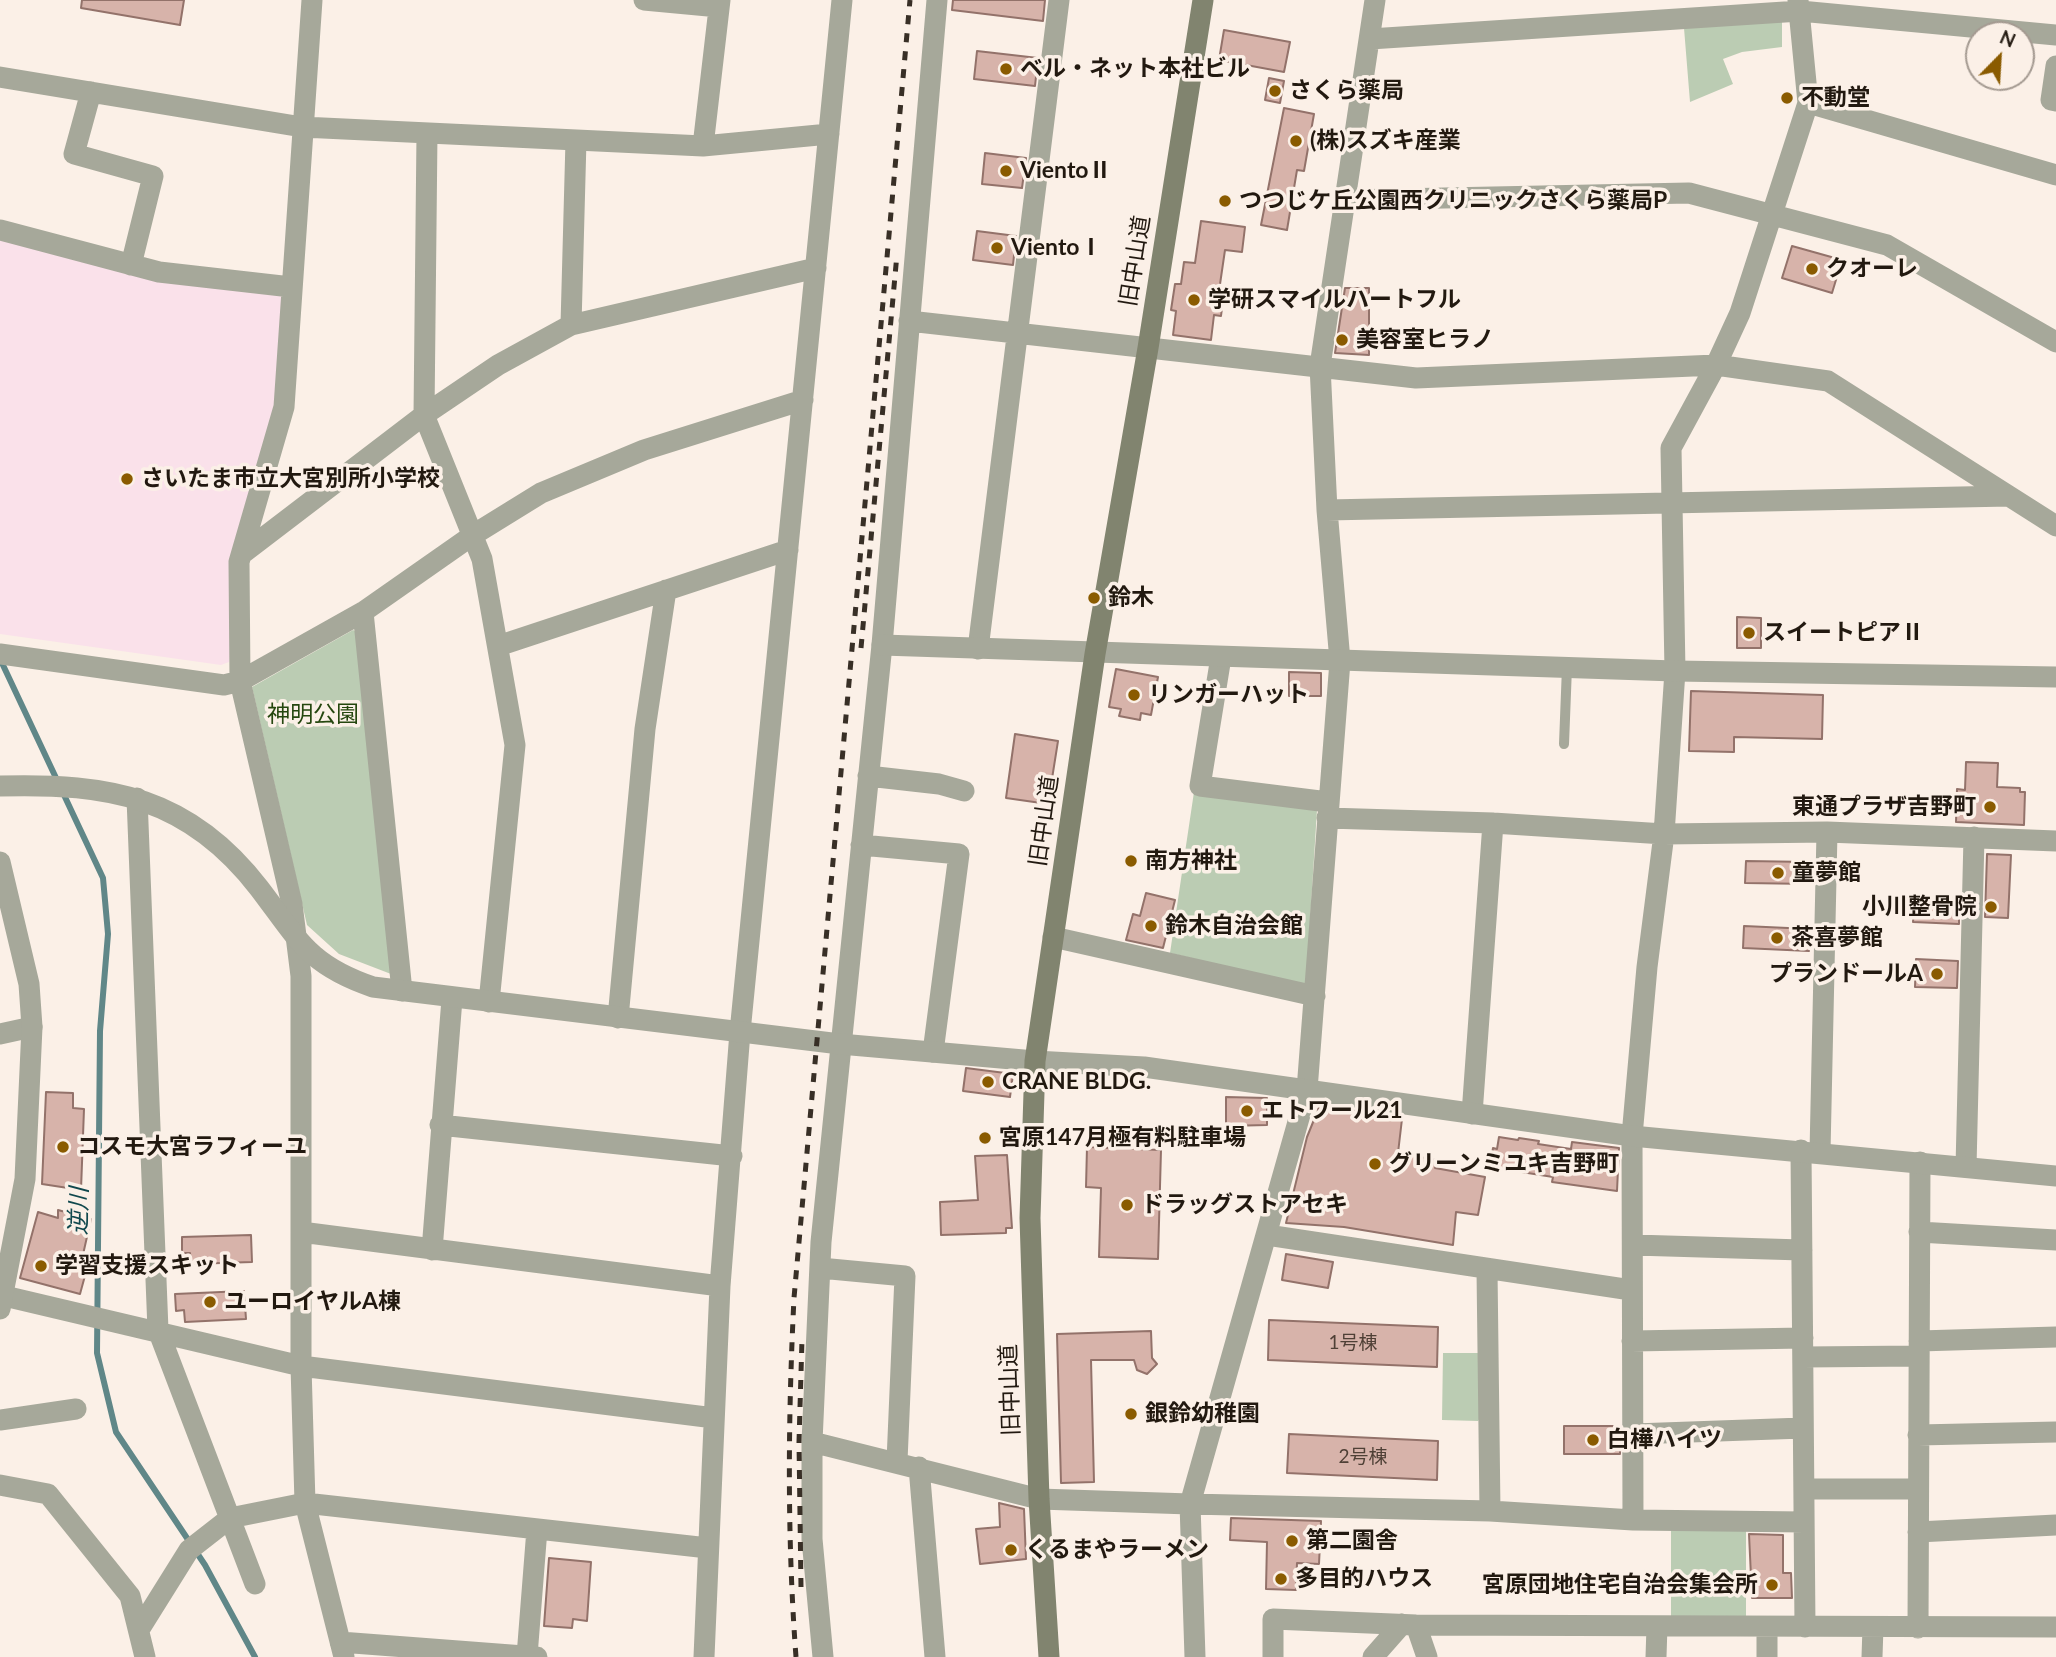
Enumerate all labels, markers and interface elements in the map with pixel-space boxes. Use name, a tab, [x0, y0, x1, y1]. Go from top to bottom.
north arrow	[1965, 21, 2035, 91]
text: N	[1997, 25, 2019, 52]
place label: ベル・ネット本社ビル	[1020, 55, 1250, 83]
marker: ベル・ネット本社ビル	[998, 61, 1014, 77]
place label: さくら薬局	[1289, 77, 1404, 105]
marker: さくら薬局	[1267, 83, 1283, 99]
place label: 不動堂	[1801, 84, 1870, 112]
marker: 不動堂	[1779, 90, 1795, 106]
place label: (株)スズキ産業	[1310, 127, 1461, 155]
marker: (株)スズキ産業	[1288, 133, 1304, 149]
place label: VientoⅡ	[1020, 157, 1112, 185]
marker: VientoⅡ	[998, 163, 1014, 179]
place label: つつじケ丘公園西クリニックさくら薬局P	[1239, 187, 1667, 215]
marker: つつじケ丘公園西クリニックさくら薬局P	[1217, 193, 1233, 209]
street label: 旧中山道	[1114, 213, 1156, 309]
place label: VientoⅠ	[1011, 234, 1103, 262]
marker: VientoⅠ	[989, 240, 1005, 256]
place label: クオーレ	[1826, 255, 1918, 283]
marker: クオーレ	[1804, 261, 1820, 277]
place label: 学研スマイルハートフル	[1208, 286, 1461, 314]
marker: 学研スマイルハートフル	[1186, 292, 1202, 308]
place label: 美容室ヒラノ	[1356, 326, 1494, 354]
marker: 美容室ヒラノ	[1334, 332, 1350, 348]
place label: さいたま市立大宮別所小学校	[141, 465, 440, 493]
marker: さいたま市立大宮別所小学校	[119, 471, 135, 487]
place label: 鈴木	[1108, 584, 1154, 612]
marker: 鈴木	[1086, 590, 1102, 606]
place label: スイートピアⅡ	[1763, 619, 1924, 647]
marker: スイートピアⅡ	[1741, 625, 1757, 641]
place label: リンガーハット	[1148, 681, 1309, 709]
marker: リンガーハット	[1126, 687, 1142, 703]
park label: 神明公園	[267, 701, 359, 729]
street label: 旧中山道	[1024, 774, 1064, 868]
place label: 東通プラザ吉野町	[1792, 793, 1976, 821]
marker: 東通プラザ吉野町	[1982, 799, 1998, 815]
place label: 南方神社	[1145, 847, 1237, 875]
marker: 南方神社	[1123, 853, 1139, 869]
place label: 童夢館	[1792, 859, 1861, 887]
marker: 童夢館	[1770, 865, 1786, 881]
place label: 小川整骨院	[1862, 893, 1977, 921]
marker: 小川整骨院	[1983, 899, 1999, 915]
place label: 鈴木自治会館	[1165, 912, 1303, 940]
marker: 鈴木自治会館	[1143, 918, 1159, 934]
place label: 茶喜夢館	[1791, 924, 1883, 952]
marker: 茶喜夢館	[1769, 930, 1785, 946]
place label: プランドールA	[1769, 960, 1923, 988]
marker: プランドールA	[1929, 966, 1945, 982]
place label: CRANE BLDG.	[1002, 1068, 1151, 1096]
marker: CRANE BLDG.	[980, 1074, 996, 1090]
place label: エトワール21	[1261, 1097, 1403, 1125]
marker: エトワール21	[1239, 1103, 1255, 1119]
place label: 宮原147月極有料駐車場	[999, 1124, 1246, 1152]
marker: 宮原147月極有料駐車場	[977, 1130, 993, 1146]
place label: コスモ大宮ラフィーユ	[77, 1133, 307, 1161]
marker: コスモ大宮ラフィーユ	[55, 1139, 71, 1155]
place label: グリーンミユキ吉野町	[1389, 1150, 1619, 1178]
marker: グリーンミユキ吉野町	[1367, 1156, 1383, 1172]
water label: 逆川	[64, 1187, 94, 1235]
place label: ドラッグストアセキ	[1141, 1191, 1348, 1219]
marker: ドラッグストアセキ	[1119, 1197, 1135, 1213]
place label: 学習支援スキット	[55, 1252, 239, 1280]
marker: 学習支援スキット	[33, 1258, 49, 1274]
place label: ユーロイヤルA棟	[224, 1288, 401, 1316]
marker: ユーロイヤルA棟	[202, 1294, 218, 1310]
house number: 1号棟	[1328, 1332, 1378, 1354]
street label: 旧中山道	[995, 1344, 1025, 1436]
place label: 銀鈴幼稚園	[1145, 1400, 1260, 1428]
marker: 銀鈴幼稚園	[1123, 1406, 1139, 1422]
place label: 白樺ハイツ	[1607, 1426, 1722, 1454]
marker: 白樺ハイツ	[1585, 1432, 1601, 1448]
house number: 2号棟	[1338, 1446, 1388, 1468]
place label: 第二園舎	[1306, 1527, 1398, 1555]
marker: 第二園舎	[1284, 1533, 1300, 1549]
place label: くるまやラーメン	[1025, 1536, 1209, 1564]
marker: くるまやラーメン	[1003, 1542, 1019, 1558]
place label: 多目的ハウス	[1295, 1565, 1433, 1593]
marker: 多目的ハウス	[1273, 1571, 1289, 1587]
place label: 宮原団地住宅自治会集会所	[1482, 1571, 1758, 1599]
marker: 宮原団地住宅自治会集会所	[1764, 1577, 1780, 1593]

